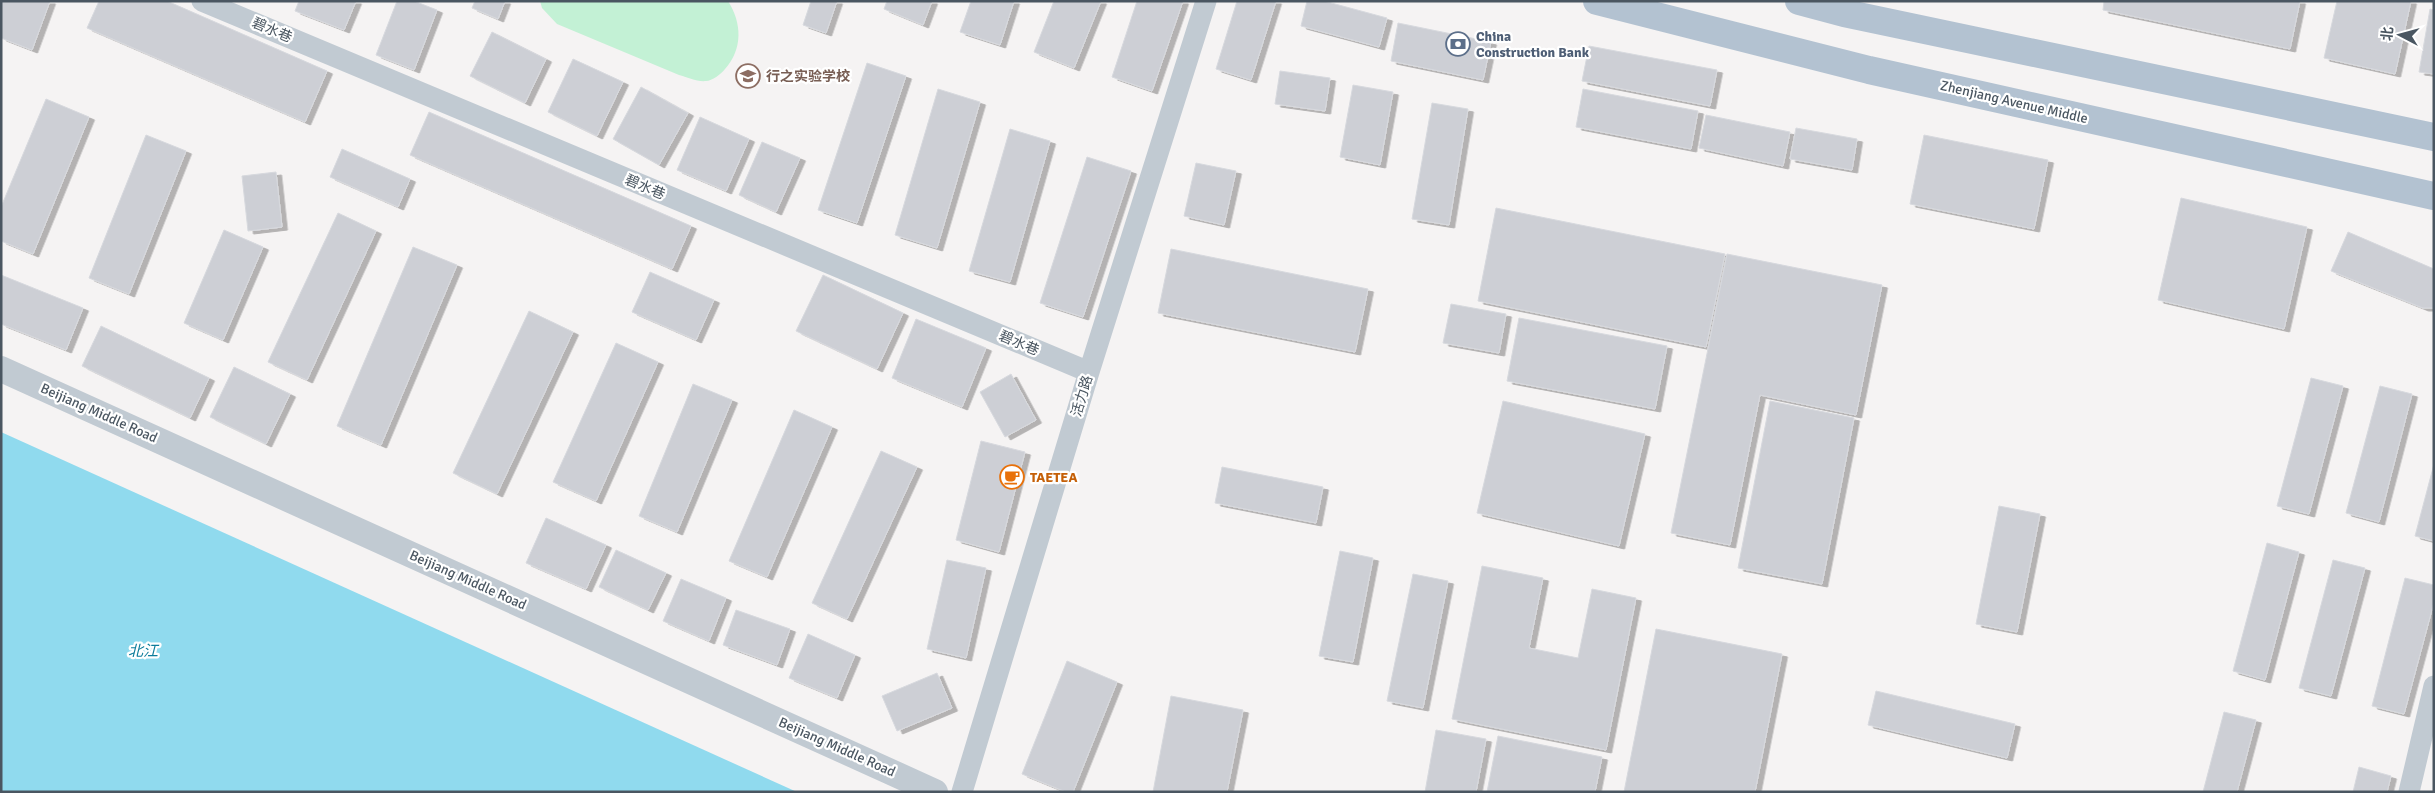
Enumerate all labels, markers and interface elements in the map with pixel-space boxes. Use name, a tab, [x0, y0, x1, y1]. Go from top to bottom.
north arrow	[2375, 10, 2425, 60]
street label: 碧水巷	[249, 14, 295, 46]
text: 北	[2378, 26, 2397, 42]
place label: China Construction Bank	[1476, 28, 1590, 61]
bank icon: China Construction Bank	[1445, 31, 1471, 57]
school or university icon: 行之实验学校	[735, 63, 761, 89]
place label: 行之实验学校	[766, 68, 850, 85]
street label: Zhenjiang Avenue Middle	[1939, 77, 2089, 127]
street label: 碧水巷	[622, 171, 668, 203]
street label: 碧水巷	[996, 327, 1042, 359]
street label: 活力路	[1068, 373, 1096, 419]
street label: Beijiang Middle Road	[38, 380, 160, 446]
cafe icon: TAETEA	[999, 464, 1025, 490]
place label: TAETEA	[1030, 469, 1077, 486]
street label: Beijiang Middle Road	[407, 547, 529, 613]
water label: 北江	[128, 642, 160, 660]
street label: Beijiang Middle Road	[776, 714, 898, 780]

